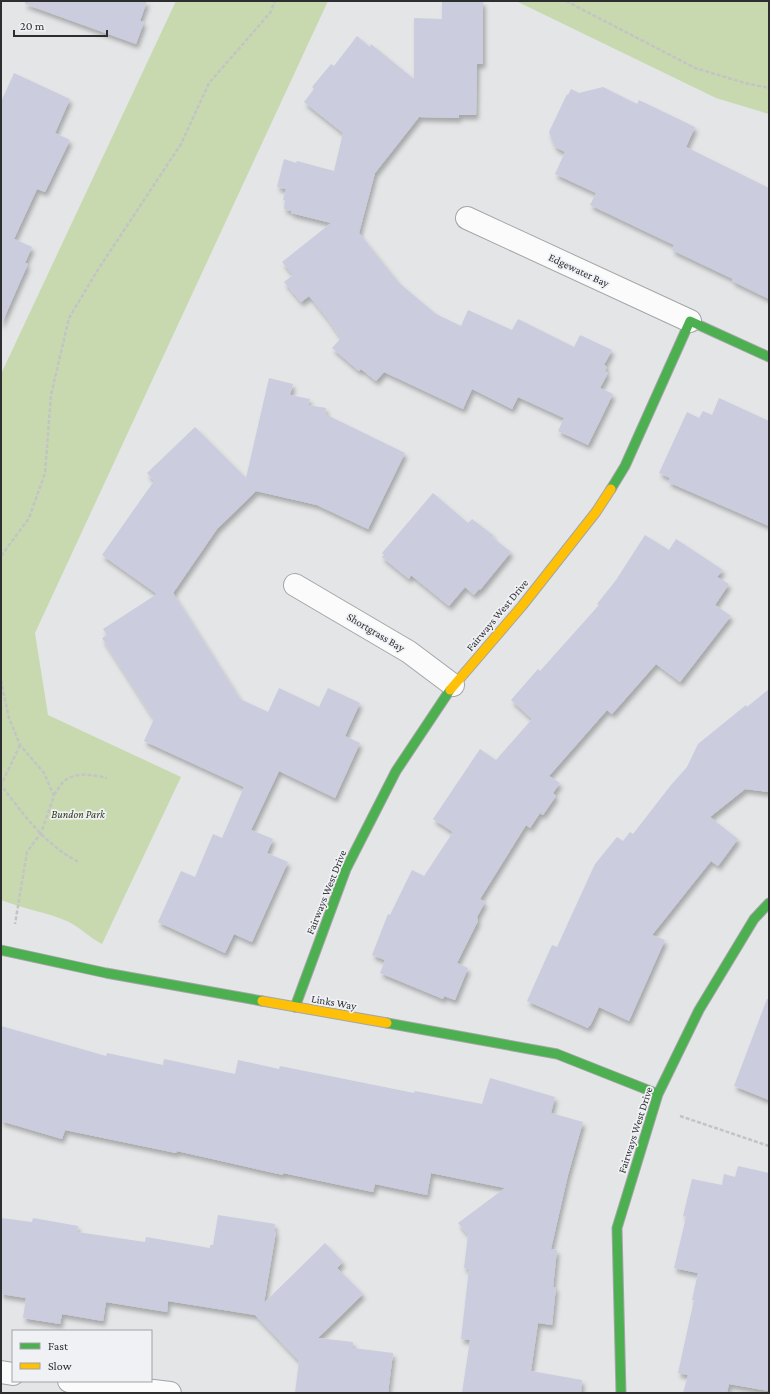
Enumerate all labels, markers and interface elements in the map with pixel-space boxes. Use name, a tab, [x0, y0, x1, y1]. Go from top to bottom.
scale bar	[14, 12, 107, 38]
text: 20 m	[20, 19, 45, 33]
street label: Edgewater Bay	[546, 251, 612, 291]
street label: Fairways West Drive	[463, 577, 531, 654]
street label: Shortgrass Bay	[345, 610, 408, 655]
park label: Bundon Park	[51, 808, 106, 820]
street label: Fairways West Drive	[304, 848, 349, 936]
street label: Links Way	[310, 992, 358, 1013]
street label: Fairways West Drive	[615, 1085, 656, 1175]
legend	[12, 1330, 152, 1382]
text: Fast	[48, 1339, 69, 1353]
text: Slow	[48, 1359, 72, 1373]

